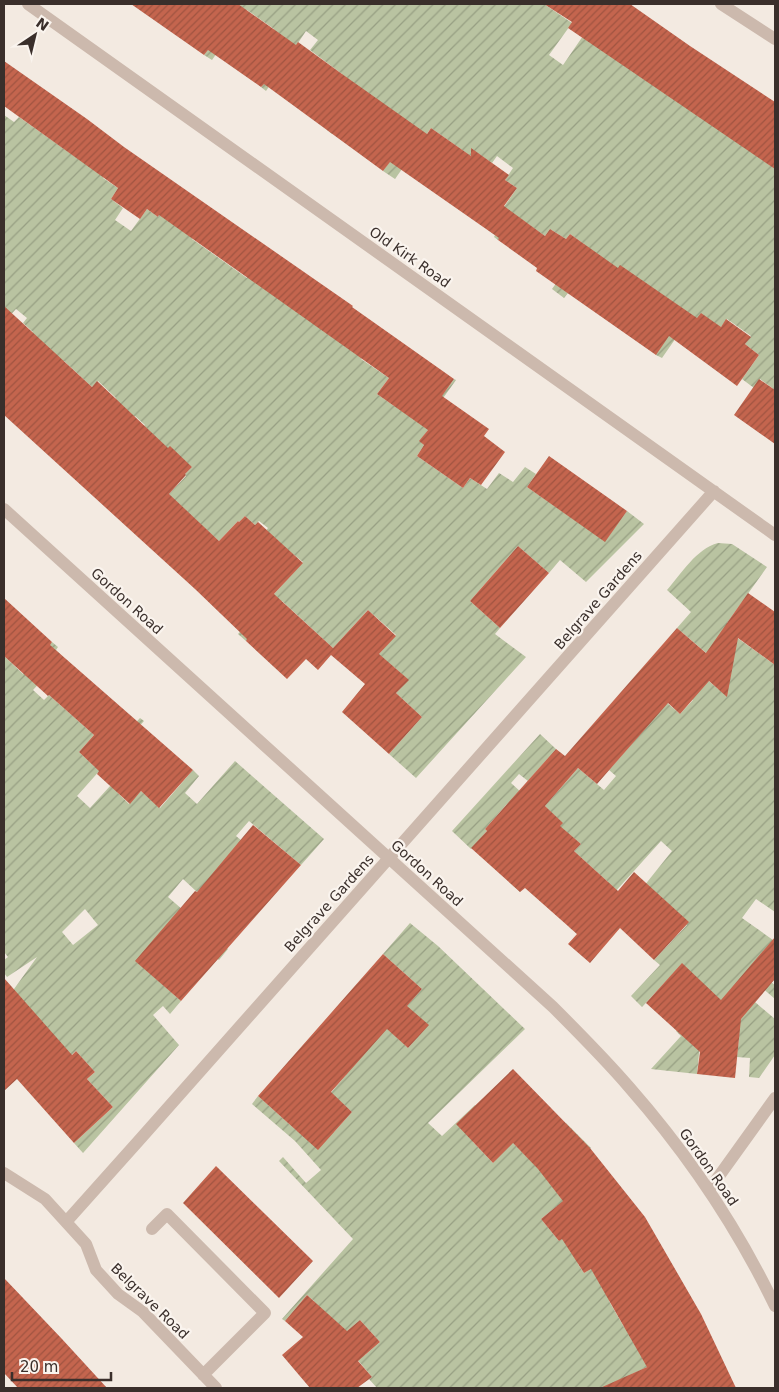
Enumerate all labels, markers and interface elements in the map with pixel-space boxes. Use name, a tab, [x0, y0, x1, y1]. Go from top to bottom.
north arrow	[10, 10, 60, 60]
text: N	[33, 14, 52, 34]
street label: Old Kirk Road	[367, 223, 453, 291]
street label: Belgrave Gardens	[551, 547, 645, 653]
street label: Gordon Road	[88, 565, 166, 637]
street label: Gordon Road	[388, 837, 466, 909]
street label: Belgrave Gardens	[281, 851, 377, 955]
street label: Gordon Road	[676, 1125, 742, 1209]
street label: Belgrave Road	[108, 1260, 192, 1342]
scale bar	[12, 1350, 111, 1382]
text: 20 m	[20, 1358, 58, 1376]

